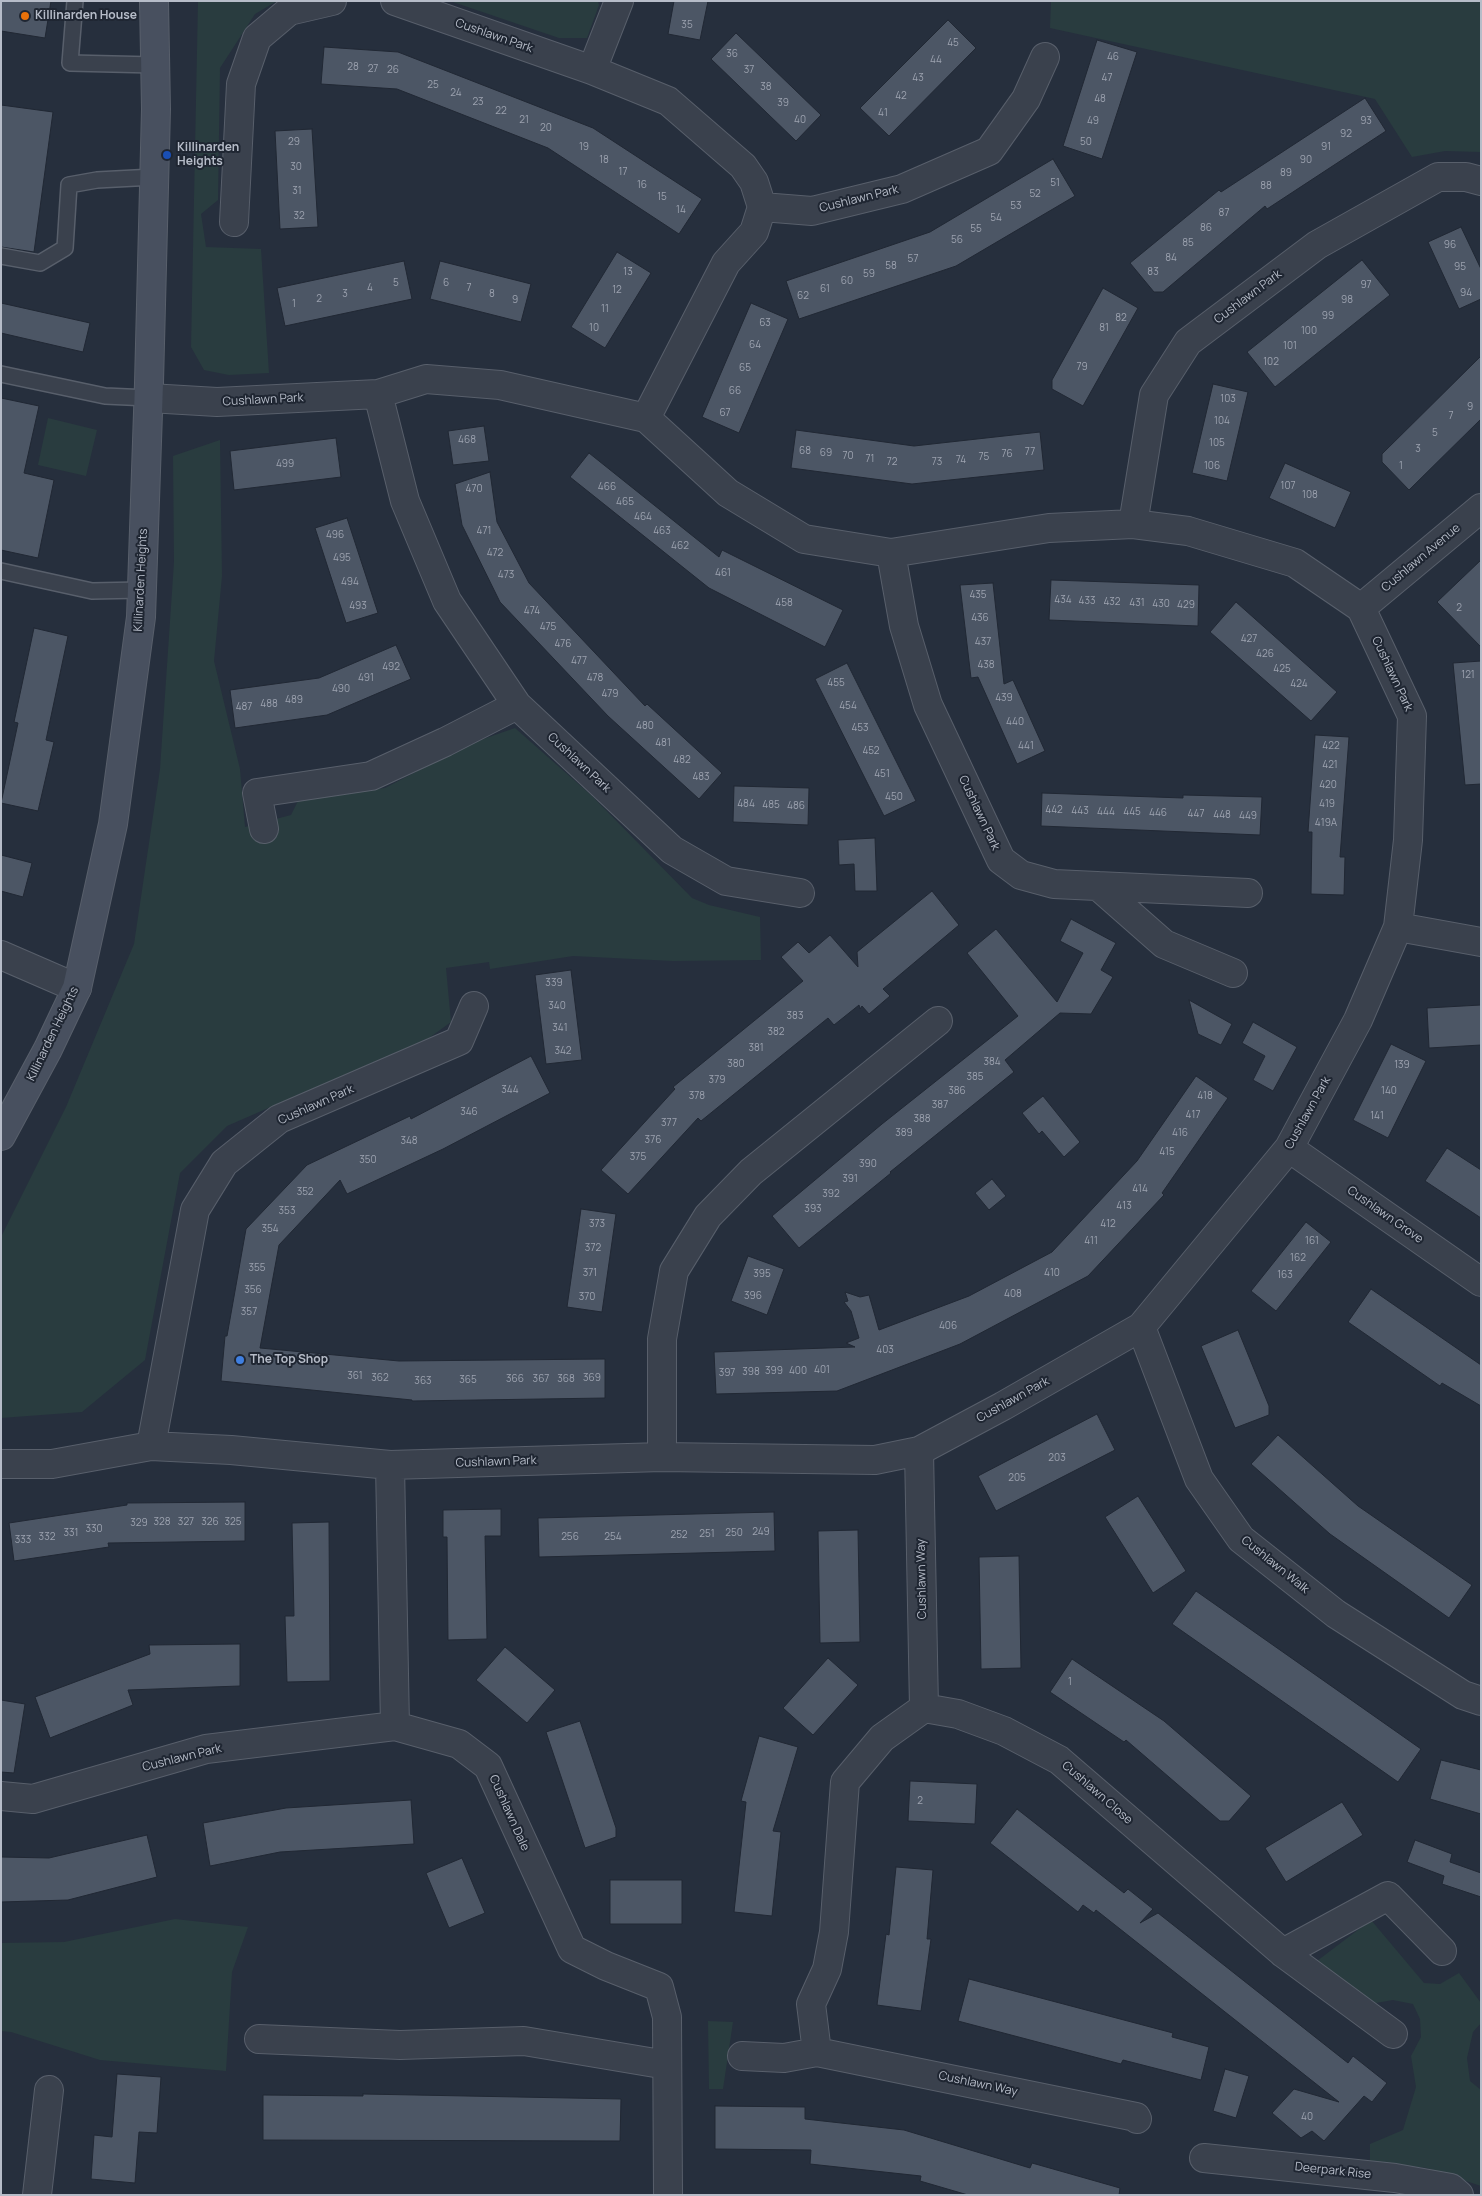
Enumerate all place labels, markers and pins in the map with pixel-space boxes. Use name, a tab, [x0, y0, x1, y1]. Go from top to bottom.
place label: Killinarden House	[35, 9, 137, 23]
marker: Killinarden House	[19, 10, 31, 22]
place label: Killinarden Heights	[177, 141, 239, 169]
marker: Killinarden Heights	[161, 149, 173, 161]
place label: The Top Shop	[250, 1353, 328, 1367]
marker: The Top Shop	[234, 1354, 246, 1366]

